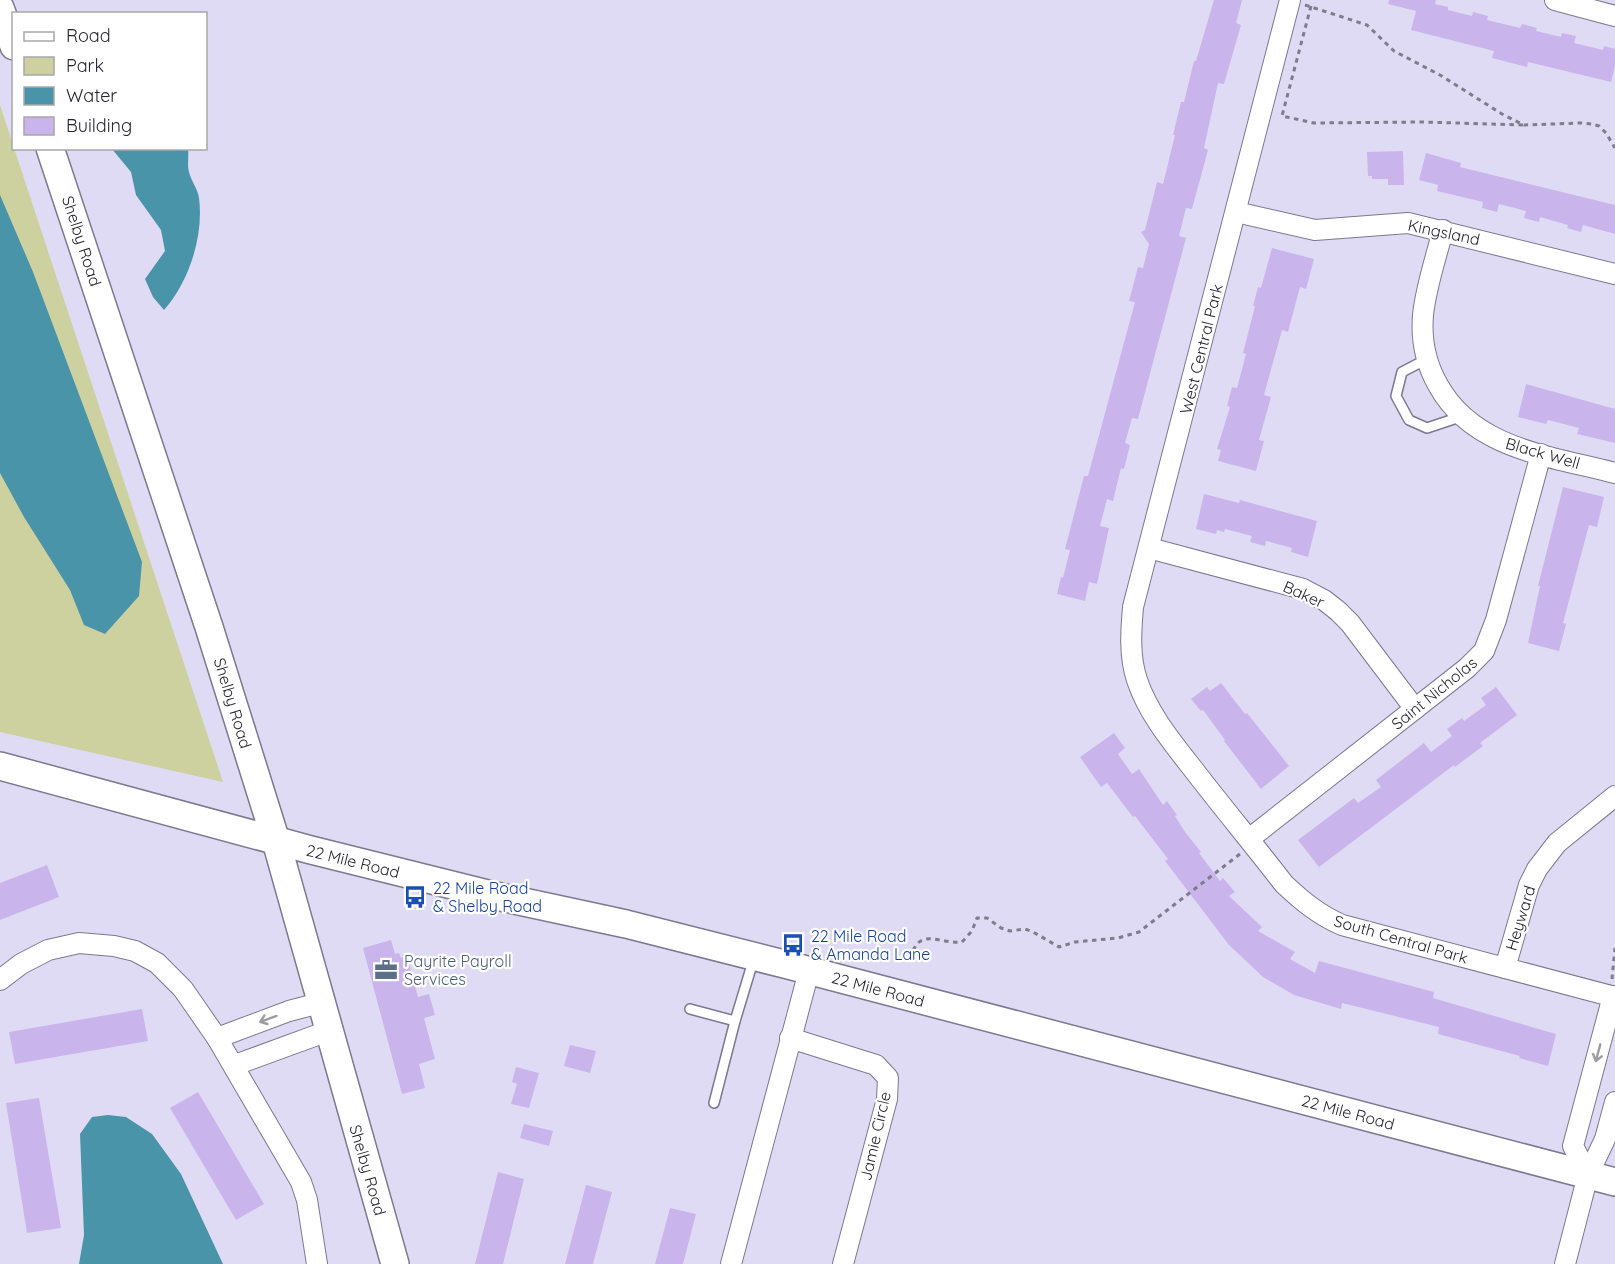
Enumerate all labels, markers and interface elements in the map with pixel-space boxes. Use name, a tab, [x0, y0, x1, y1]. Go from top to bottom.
legend	[12, 12, 207, 150]
text: Road	[66, 24, 111, 47]
text: Park	[66, 54, 104, 77]
text: Water	[66, 84, 117, 107]
text: Building	[66, 114, 132, 137]
street label: Shelby Road	[58, 193, 106, 289]
street label: Kingsland	[1406, 215, 1482, 249]
street label: West Central Park	[1175, 282, 1227, 416]
street label: Black Well	[1503, 433, 1583, 473]
street label: Baker	[1280, 576, 1328, 612]
street label: Saint Nicholas	[1387, 652, 1481, 734]
street label: Shelby Road	[210, 655, 256, 751]
street label: 22 Mile Road	[304, 840, 402, 882]
place label: 22 Mile Road & Shelby Road	[433, 878, 542, 916]
street label: Heyward	[1501, 883, 1539, 953]
bus stop icon: 22 Mile Road & Shelby Road	[402, 884, 428, 910]
street label: South Central Park	[1332, 910, 1470, 968]
place label: 22 Mile Road & Amanda Lane	[811, 926, 930, 964]
bus stop icon: 22 Mile Road & Amanda Lane	[780, 932, 806, 958]
place label: Payrite Payroll Services	[404, 951, 512, 989]
office icon: Payrite Payroll Services	[373, 957, 399, 983]
street label: 22 Mile Road	[829, 967, 927, 1011]
one-way arrow	[260, 1014, 278, 1025]
one-way arrow	[1591, 1043, 1603, 1062]
street label: Jamie Circle	[855, 1090, 895, 1182]
street label: 22 Mile Road	[1299, 1090, 1397, 1134]
street label: Shelby Road	[345, 1122, 391, 1218]

